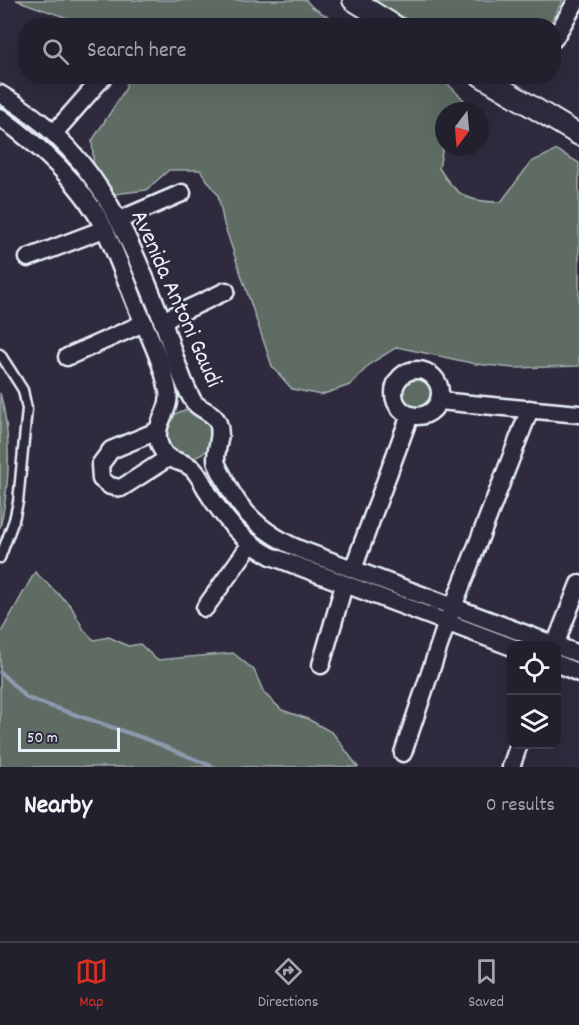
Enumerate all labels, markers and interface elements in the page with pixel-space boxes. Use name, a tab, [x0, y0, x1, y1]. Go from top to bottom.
search box	[18, 18, 561, 84]
icon: search	[39, 35, 72, 68]
text: Search here	[87, 36, 186, 67]
north arrow	[435, 102, 489, 156]
street label: Avenida Antoni Gaudi	[121, 205, 230, 393]
map controls	[507, 641, 561, 749]
button: locate	[507, 641, 561, 695]
button: layers	[507, 695, 561, 749]
scale bar	[18, 725, 120, 752]
text: 50 m	[27, 727, 58, 750]
text: Nearby	[24, 788, 92, 825]
text: 0 results	[486, 792, 555, 820]
tab: Map	[75, 955, 108, 1014]
tab: Directions	[258, 955, 318, 1014]
tab: Saved	[468, 955, 504, 1014]

